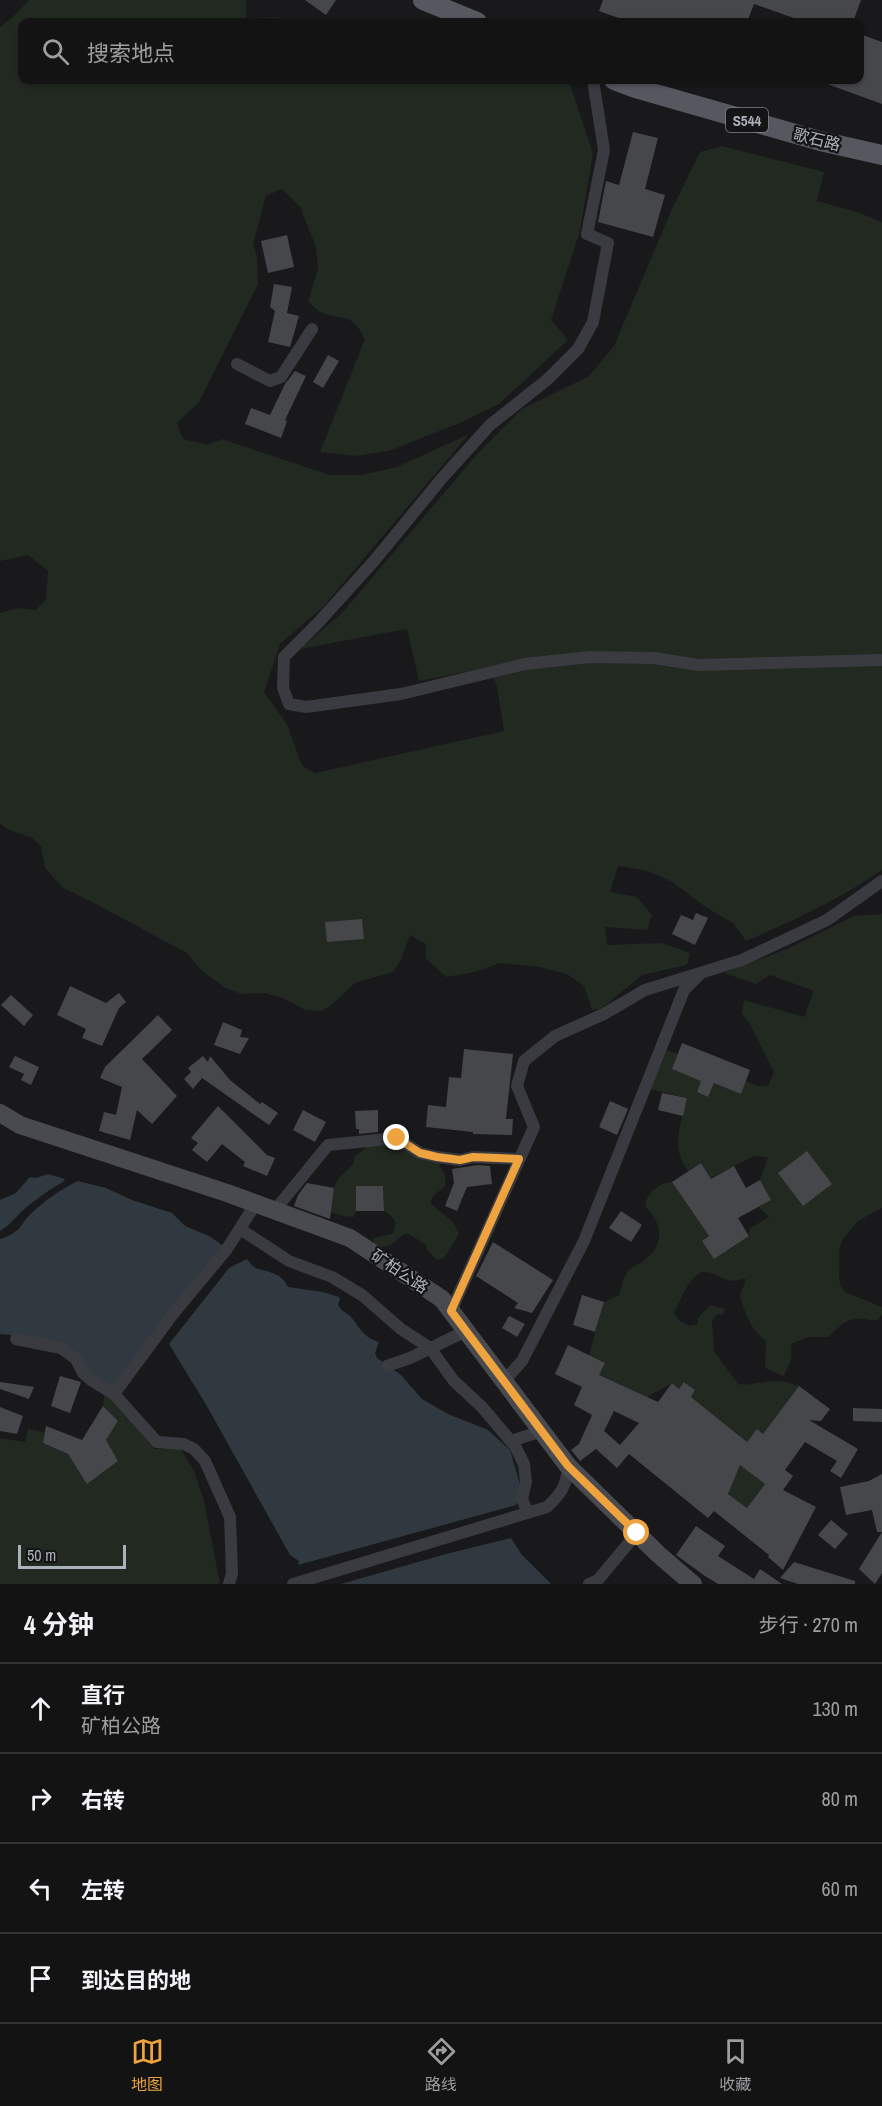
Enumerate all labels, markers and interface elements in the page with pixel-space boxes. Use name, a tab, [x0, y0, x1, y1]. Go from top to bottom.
search box	[18, 18, 864, 84]
icon: search	[39, 35, 72, 68]
text: 搜索地点	[87, 38, 175, 68]
road number: S544	[726, 108, 768, 132]
street label: 歌石路	[791, 123, 843, 155]
route end	[383, 1124, 409, 1150]
street label: 矿柏公路	[367, 1244, 433, 1298]
route start	[623, 1519, 649, 1545]
scale bar	[18, 1542, 126, 1570]
text: 50 m	[27, 1544, 56, 1566]
text: 4 分钟	[24, 1607, 94, 1642]
text: 步行 · 270 m	[759, 1611, 858, 1638]
text: 直行	[81, 1680, 125, 1710]
icon: ahead	[24, 1692, 57, 1725]
text: 130 m	[812, 1695, 858, 1722]
text: 矿柏公路	[81, 1712, 161, 1739]
icon: right	[24, 1782, 57, 1815]
text: 右转	[81, 1785, 125, 1815]
text: 80 m	[822, 1785, 858, 1812]
icon: left	[24, 1872, 57, 1905]
text: 左转	[81, 1875, 125, 1905]
text: 60 m	[822, 1875, 858, 1902]
icon: arrive	[24, 1962, 57, 1995]
text: 到达目的地	[81, 1965, 191, 1995]
tab: 地图	[131, 2035, 164, 2095]
tab: 路线	[425, 2035, 458, 2095]
tab: 收藏	[719, 2035, 752, 2095]

